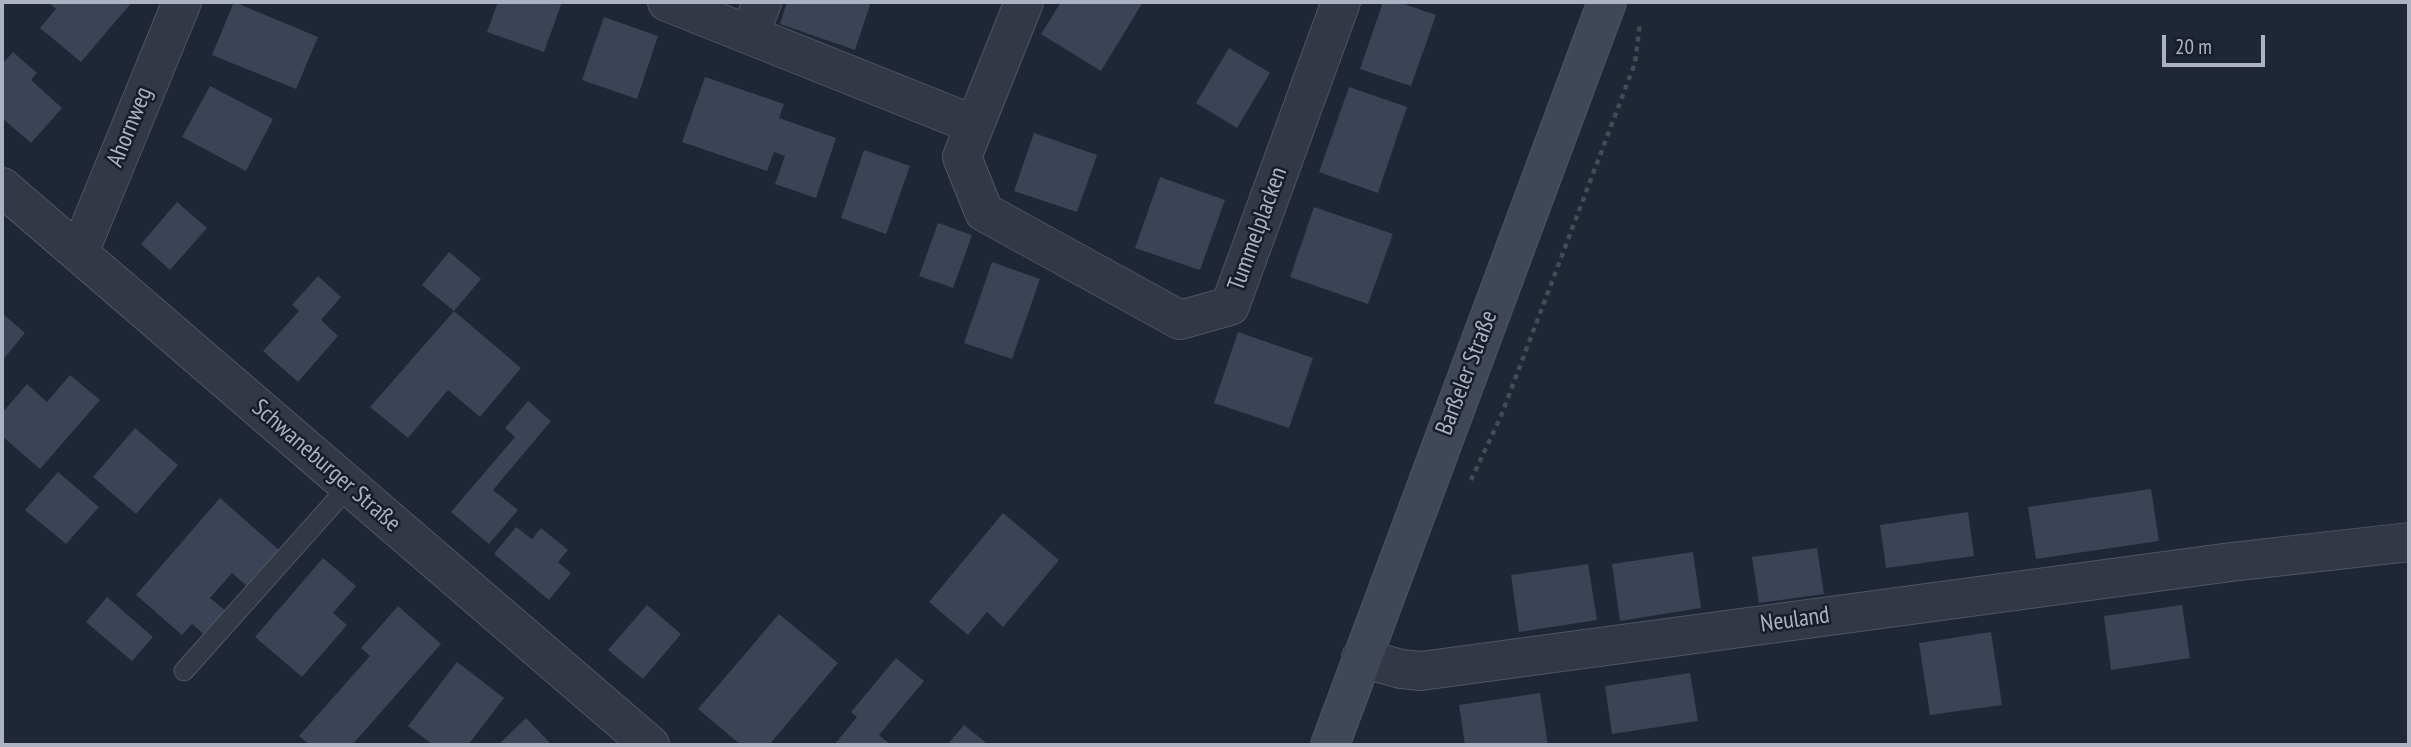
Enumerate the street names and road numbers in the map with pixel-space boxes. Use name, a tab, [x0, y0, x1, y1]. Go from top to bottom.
street label: Ahornweg	[101, 83, 159, 171]
street label: Tummelplacken	[1222, 163, 1294, 295]
street label: Barßeler Straße	[1430, 307, 1504, 439]
street label: Schwaneburger Straße	[246, 394, 406, 538]
street label: Neuland	[1759, 601, 1831, 639]

